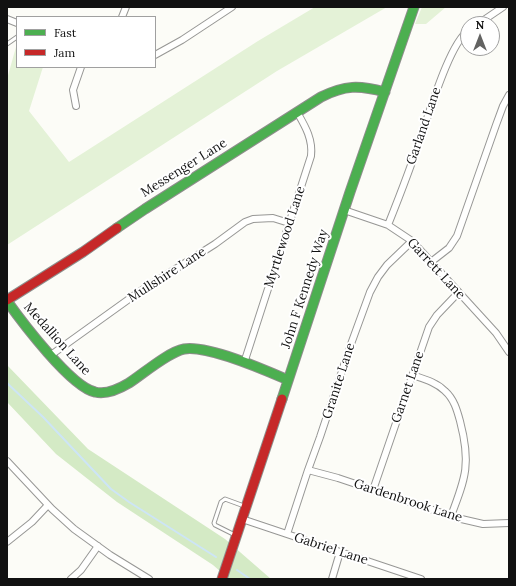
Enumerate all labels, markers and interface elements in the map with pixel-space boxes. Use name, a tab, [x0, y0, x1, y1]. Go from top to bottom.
legend	[16, 16, 156, 68]
north arrow	[460, 16, 500, 56]
text: N	[476, 18, 484, 32]
text: Fast	[54, 25, 77, 40]
text: Jam	[54, 45, 75, 60]
street label: Garland Lane	[403, 85, 445, 167]
street label: Messenger Lane	[138, 135, 230, 201]
street label: Myrtlewood Lane	[261, 184, 309, 290]
street label: John F Kennedy Way	[278, 227, 332, 351]
street label: Garrett Lane	[404, 235, 468, 303]
street label: Mullshire Lane	[125, 244, 209, 306]
street label: Medallion Lane	[20, 299, 94, 379]
street label: Granite Lane	[319, 341, 359, 421]
street label: Garnet Lane	[388, 349, 428, 425]
street label: Gardenbrook Lane	[352, 476, 464, 526]
street label: Gabriel Lane	[292, 530, 370, 568]

